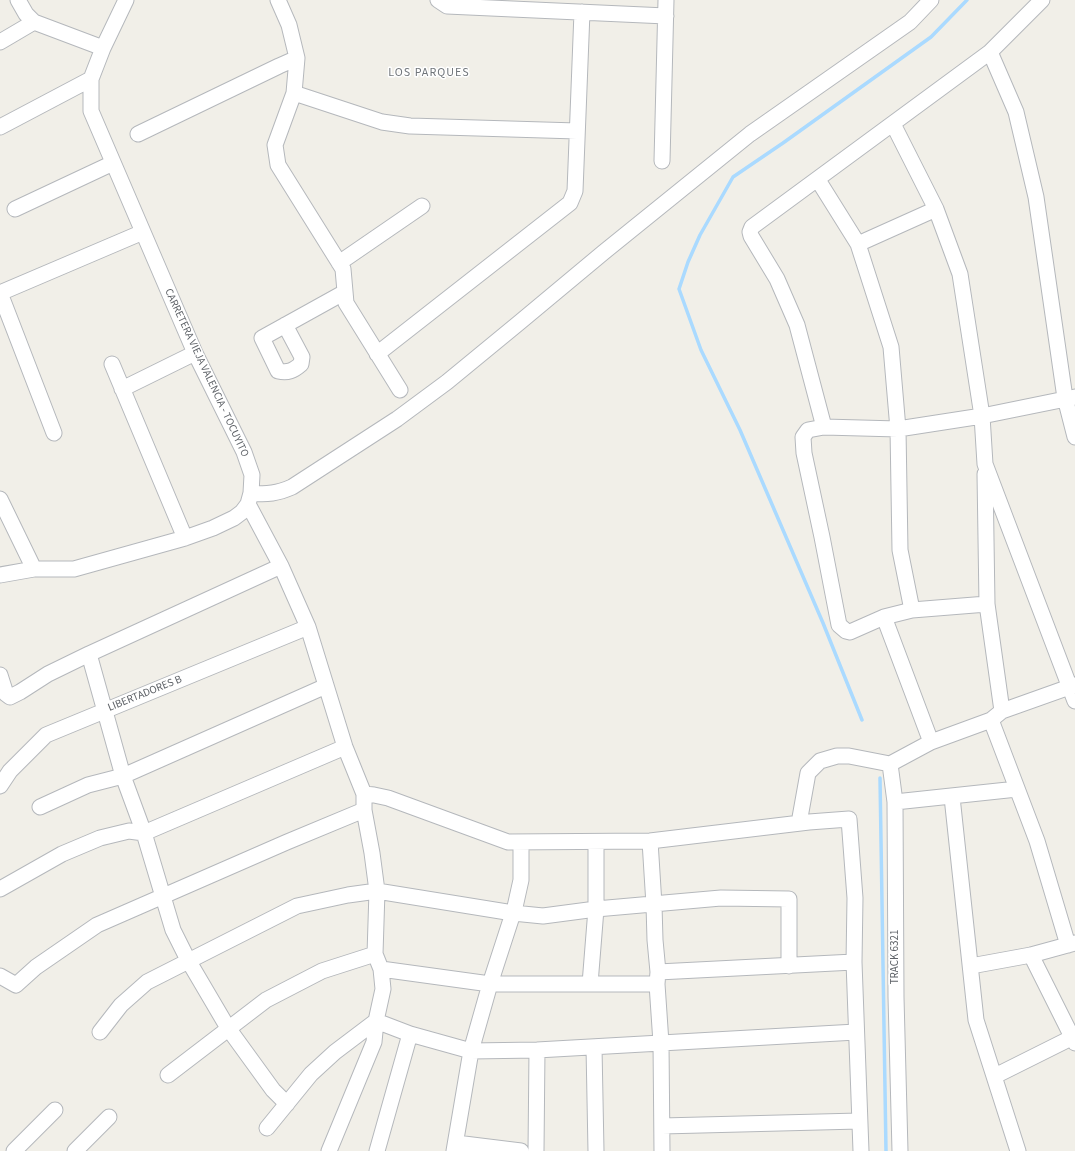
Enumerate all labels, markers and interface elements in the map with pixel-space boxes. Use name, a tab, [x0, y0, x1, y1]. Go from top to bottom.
district label: LOS PARQUES	[388, 66, 470, 80]
street label: CARRETERA VIEJA VALENCIA - TOCUYITO	[161, 287, 251, 459]
street label: LIBERTADORES B	[106, 673, 184, 715]
street label: TRACK 6321	[889, 930, 903, 984]

